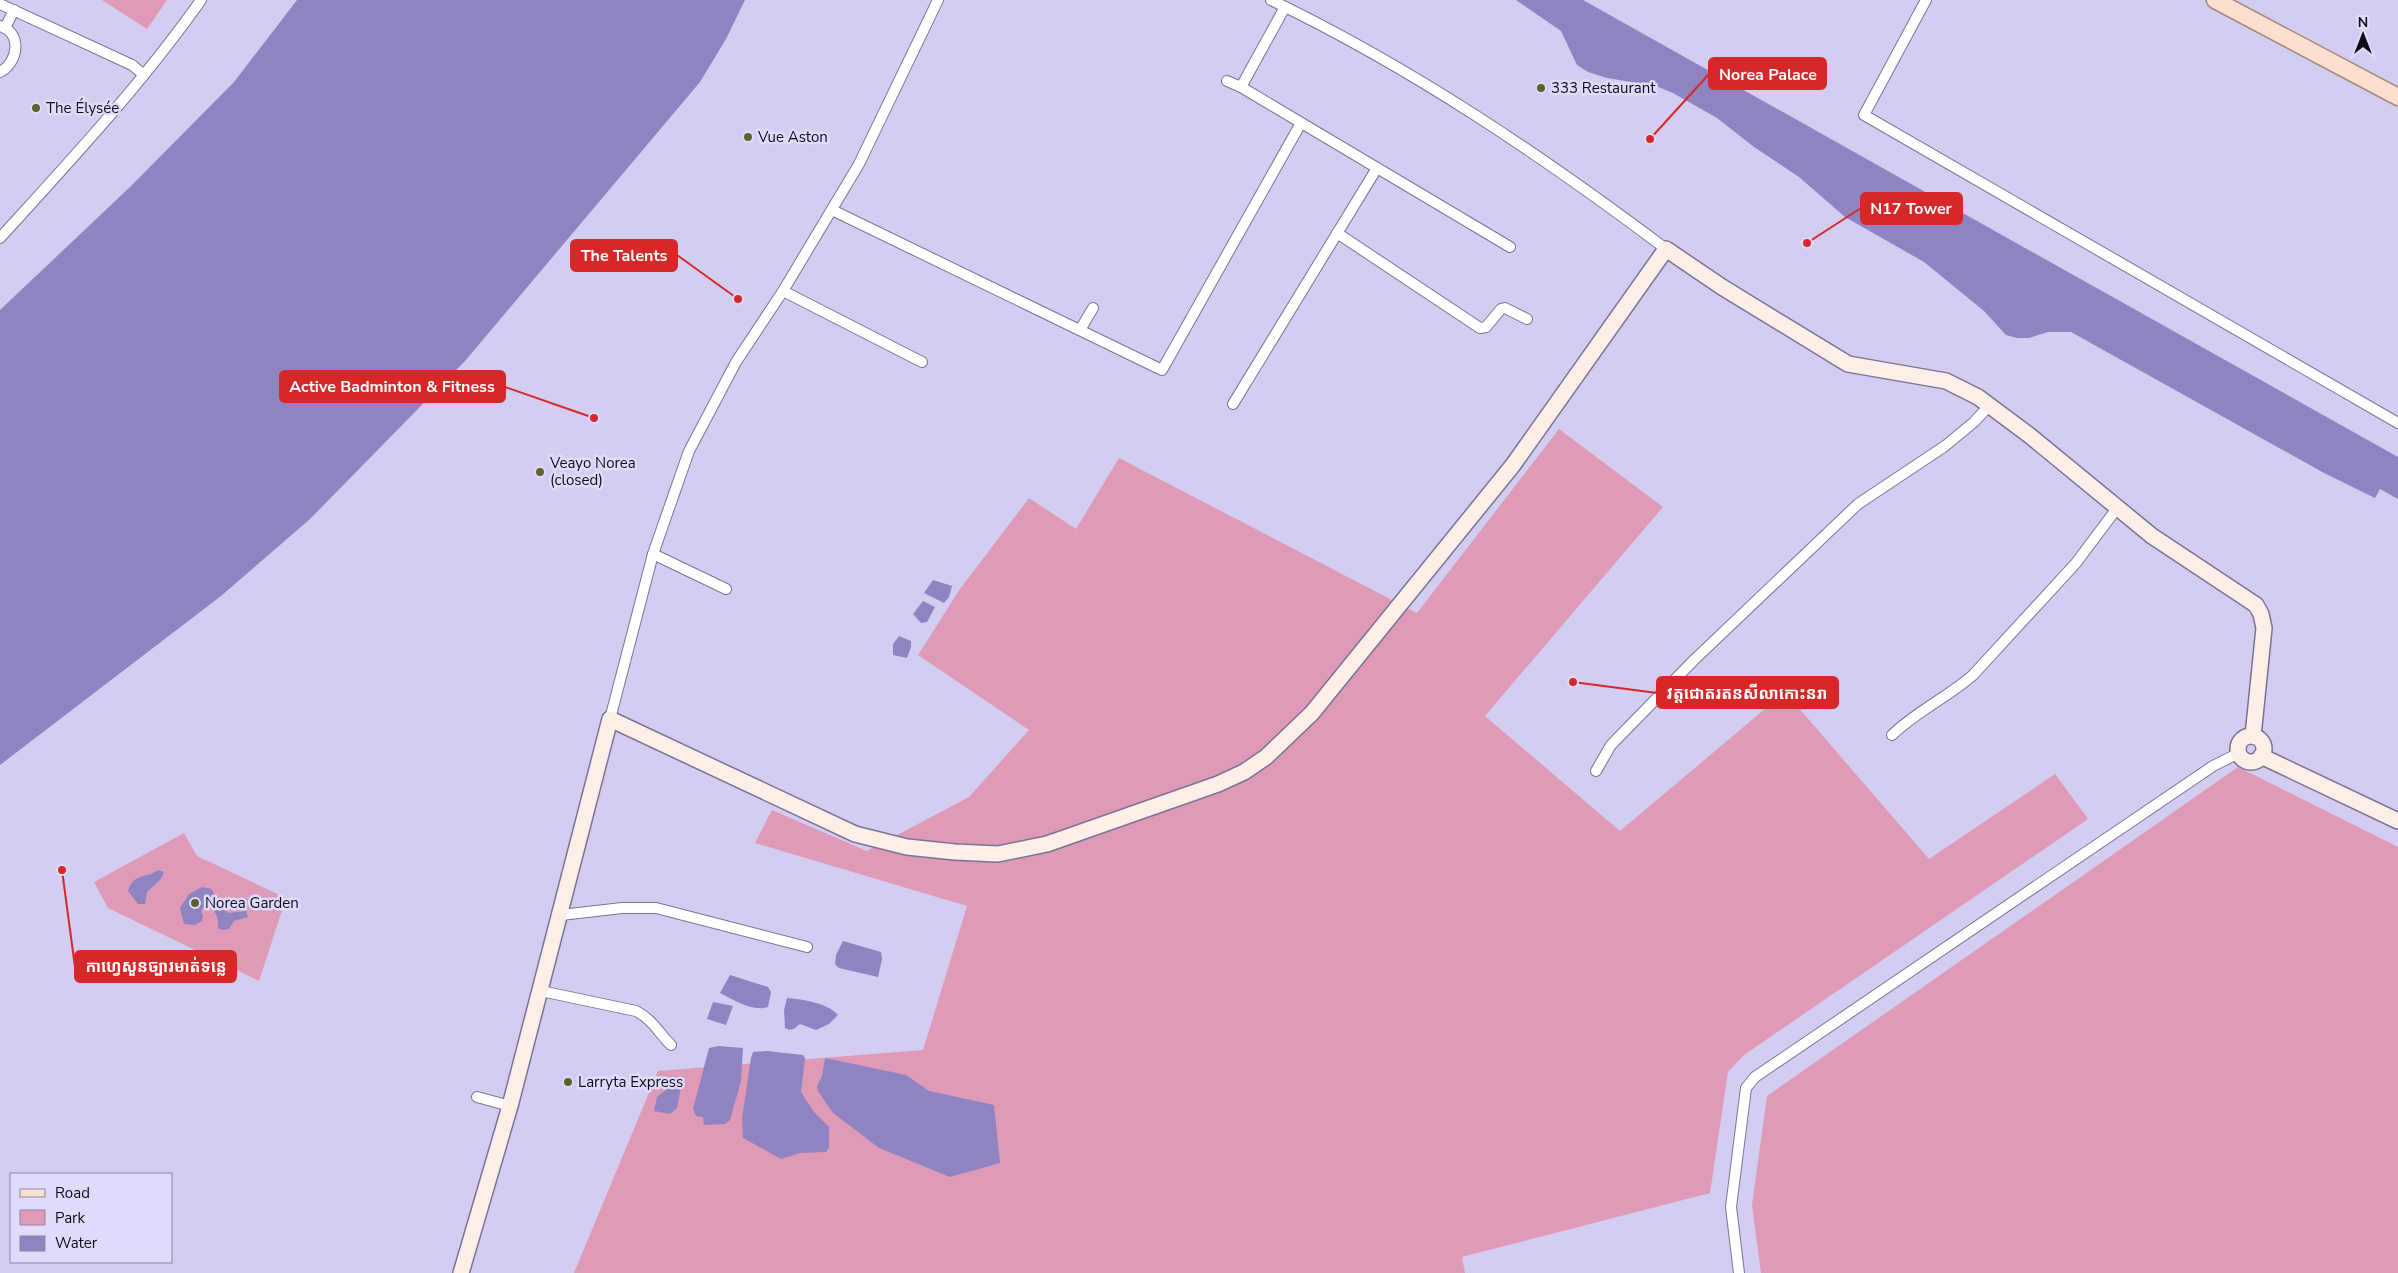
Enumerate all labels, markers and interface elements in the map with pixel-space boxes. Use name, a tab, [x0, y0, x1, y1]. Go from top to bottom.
north arrow	[2338, 10, 2388, 60]
text: N	[2358, 13, 2368, 32]
callout: Norea Palace	[1709, 58, 1826, 89]
text: Norea Palace	[1719, 64, 1817, 86]
place label: 333 Restaurant	[1551, 78, 1656, 98]
marker: 333 Restaurant	[1535, 82, 1547, 94]
place label: The Élysée	[46, 98, 119, 118]
marker: The Élysée	[30, 102, 42, 114]
place label: Vue Aston	[757, 127, 828, 147]
marker: Vue Aston	[742, 131, 754, 143]
callout: N17 Tower	[1861, 193, 1962, 224]
text: N17 Tower	[1870, 198, 1953, 220]
callout: The Talents	[571, 240, 677, 271]
text: The Talents	[581, 245, 668, 267]
callout: Active Badminton & Fitness	[280, 371, 505, 402]
text: Active Badminton & Fitness	[289, 376, 495, 398]
place label: Veayo Norea (closed)	[549, 453, 636, 490]
marker: Veayo Norea (closed)	[534, 466, 546, 478]
callout: វត្តជោតរតនសីលាកោះនរា	[1657, 677, 1838, 708]
text: វត្តជោតរតនសីលាកោះនរា	[1667, 683, 1827, 705]
place label: Norea Garden	[205, 893, 299, 913]
marker: Norea Garden	[189, 897, 201, 909]
callout: កាហ្វេសួនច្បារមាត់ទន្លេ	[75, 951, 236, 982]
text: កាហ្វេសួនច្បារមាត់ទន្លេ	[85, 956, 227, 978]
place label: Larryta Express	[578, 1072, 683, 1092]
marker: Larryta Express	[562, 1076, 574, 1088]
legend	[10, 1173, 172, 1263]
text: Road	[55, 1183, 90, 1203]
text: Park	[55, 1208, 85, 1228]
text: Water	[55, 1233, 98, 1253]

